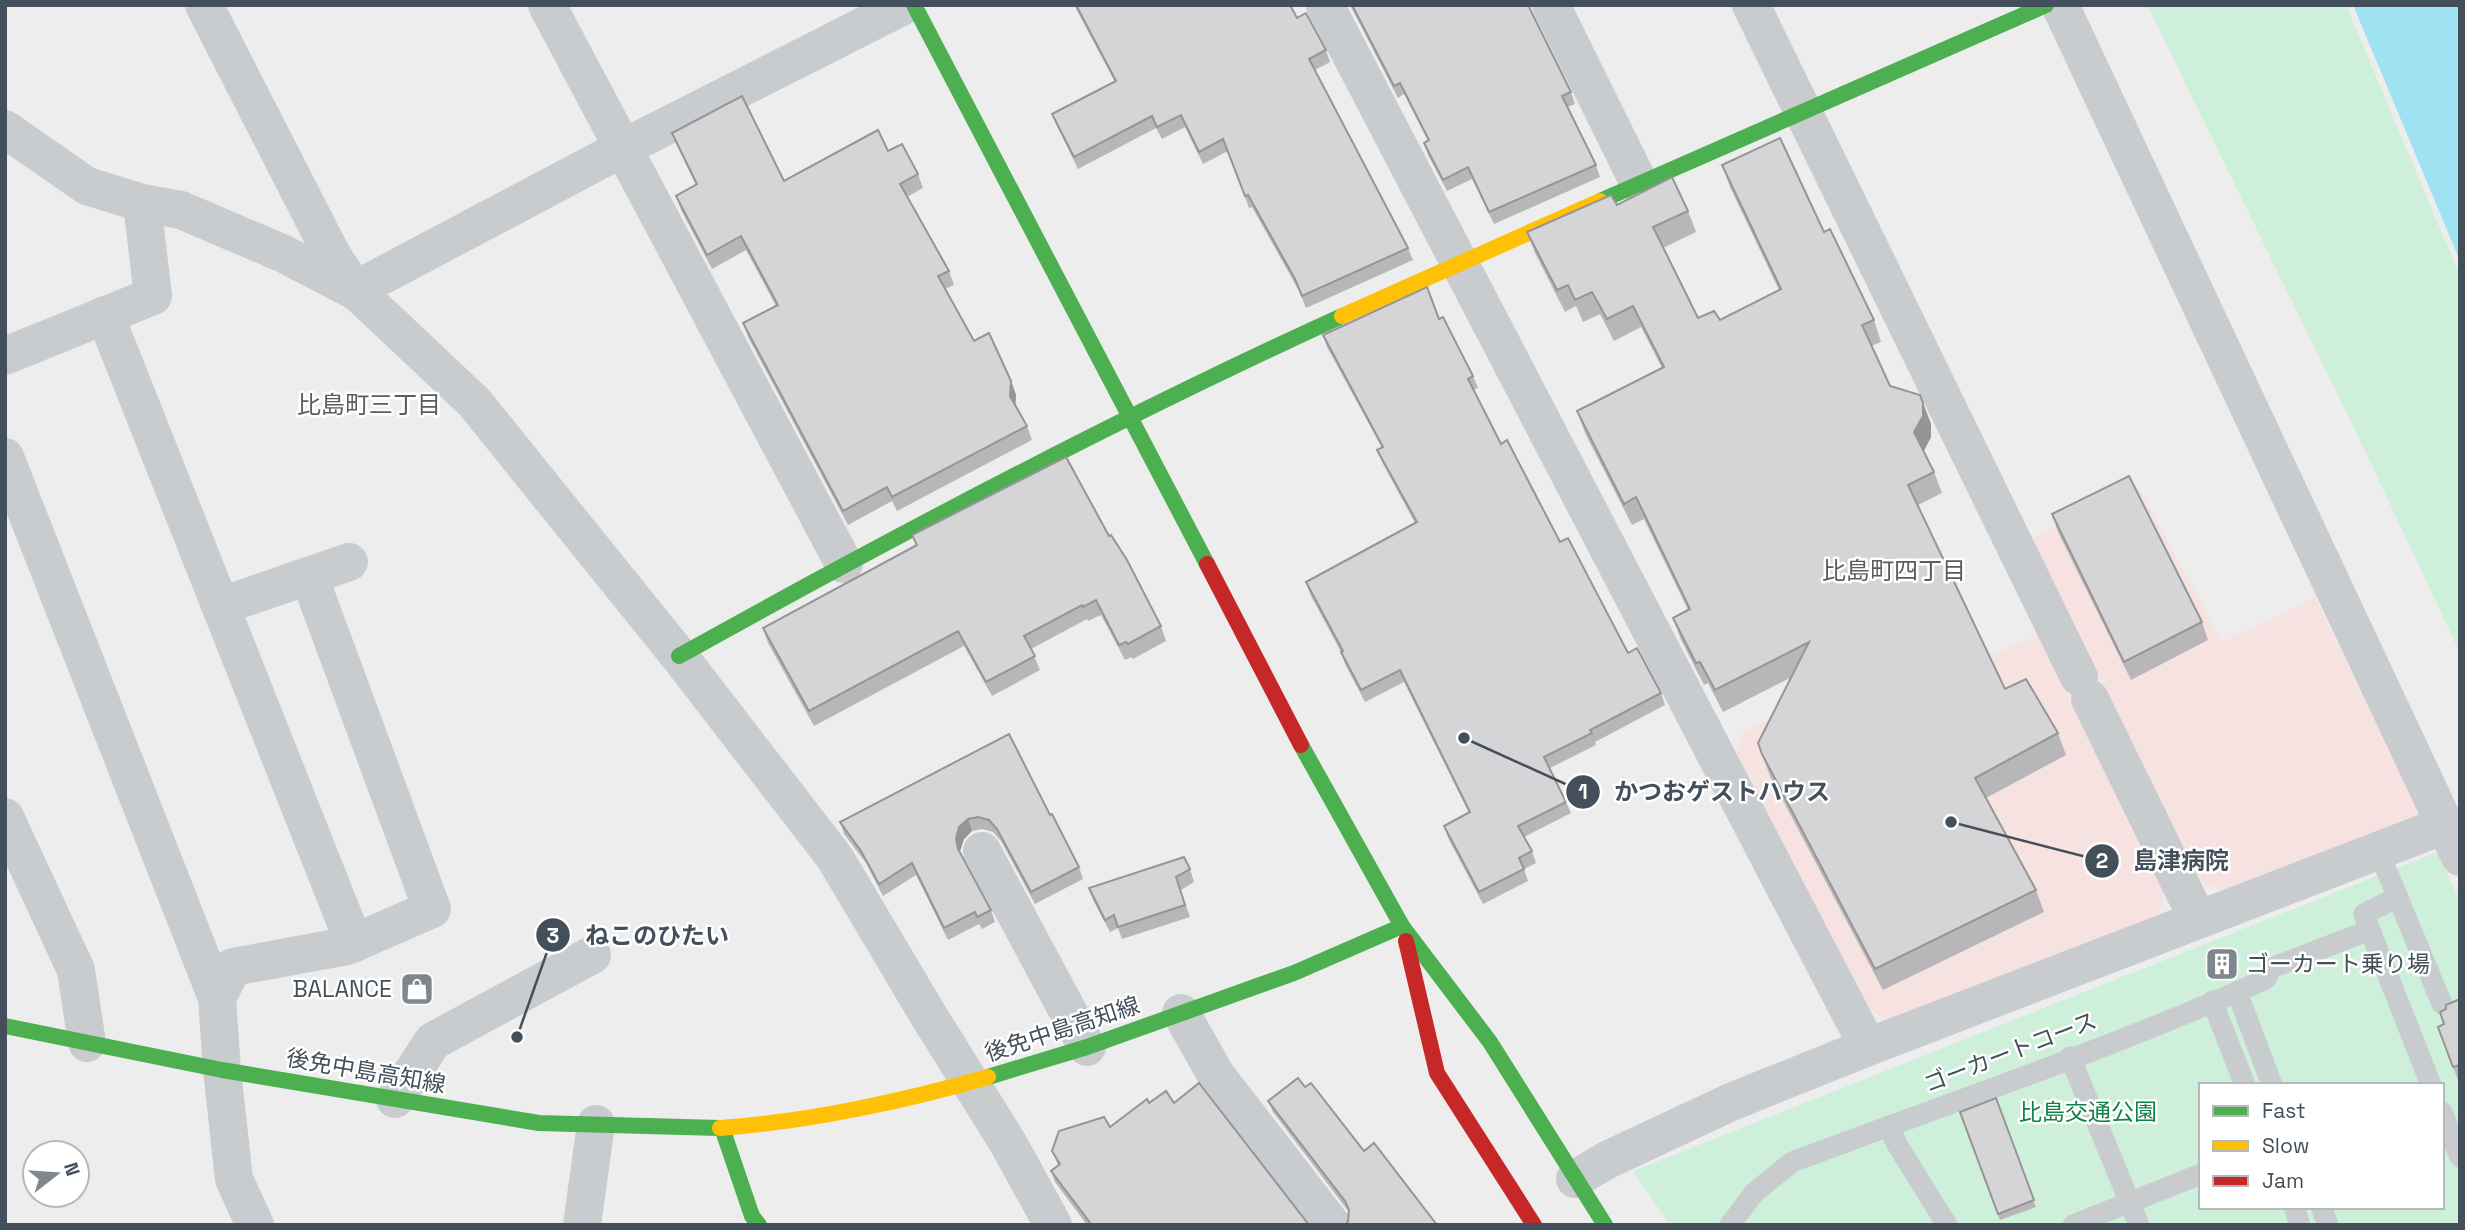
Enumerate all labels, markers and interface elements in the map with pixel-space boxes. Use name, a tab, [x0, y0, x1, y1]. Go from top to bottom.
district label: 比島町三丁目	[297, 389, 441, 420]
district label: 比島町四丁目	[1822, 555, 1966, 586]
callout: かつおゲストハウス	[1565, 769, 1844, 814]
text: かつおゲストハウス	[1614, 776, 1830, 807]
text: 1	[1578, 778, 1588, 805]
callout: 島津病院	[2084, 838, 2243, 883]
text: 島津病院	[2133, 845, 2229, 876]
text: 2	[2096, 847, 2108, 874]
callout: ねこのひたい	[536, 913, 743, 958]
text: ねこのひたい	[585, 920, 729, 951]
text: 3	[547, 922, 559, 949]
building icon: ゴーカート乗り場	[2203, 945, 2241, 983]
place label: ゴーカート乗り場	[2246, 949, 2430, 979]
shop icon: BALANCE	[398, 970, 436, 1008]
place label: BALANCE	[292, 974, 392, 1004]
street label: 後免中島高知線	[981, 990, 1143, 1068]
street label: ゴーカートコース	[1919, 1005, 2101, 1099]
street label: 後免中島高知線	[284, 1042, 448, 1100]
legend	[2199, 1083, 2444, 1209]
park label: 比島交通公園	[2019, 1097, 2157, 1127]
text: Fast	[2262, 1097, 2306, 1124]
text: Slow	[2262, 1132, 2310, 1159]
north arrow	[21, 1139, 91, 1209]
text: N	[58, 1159, 86, 1179]
text: Jam	[2262, 1167, 2304, 1194]

